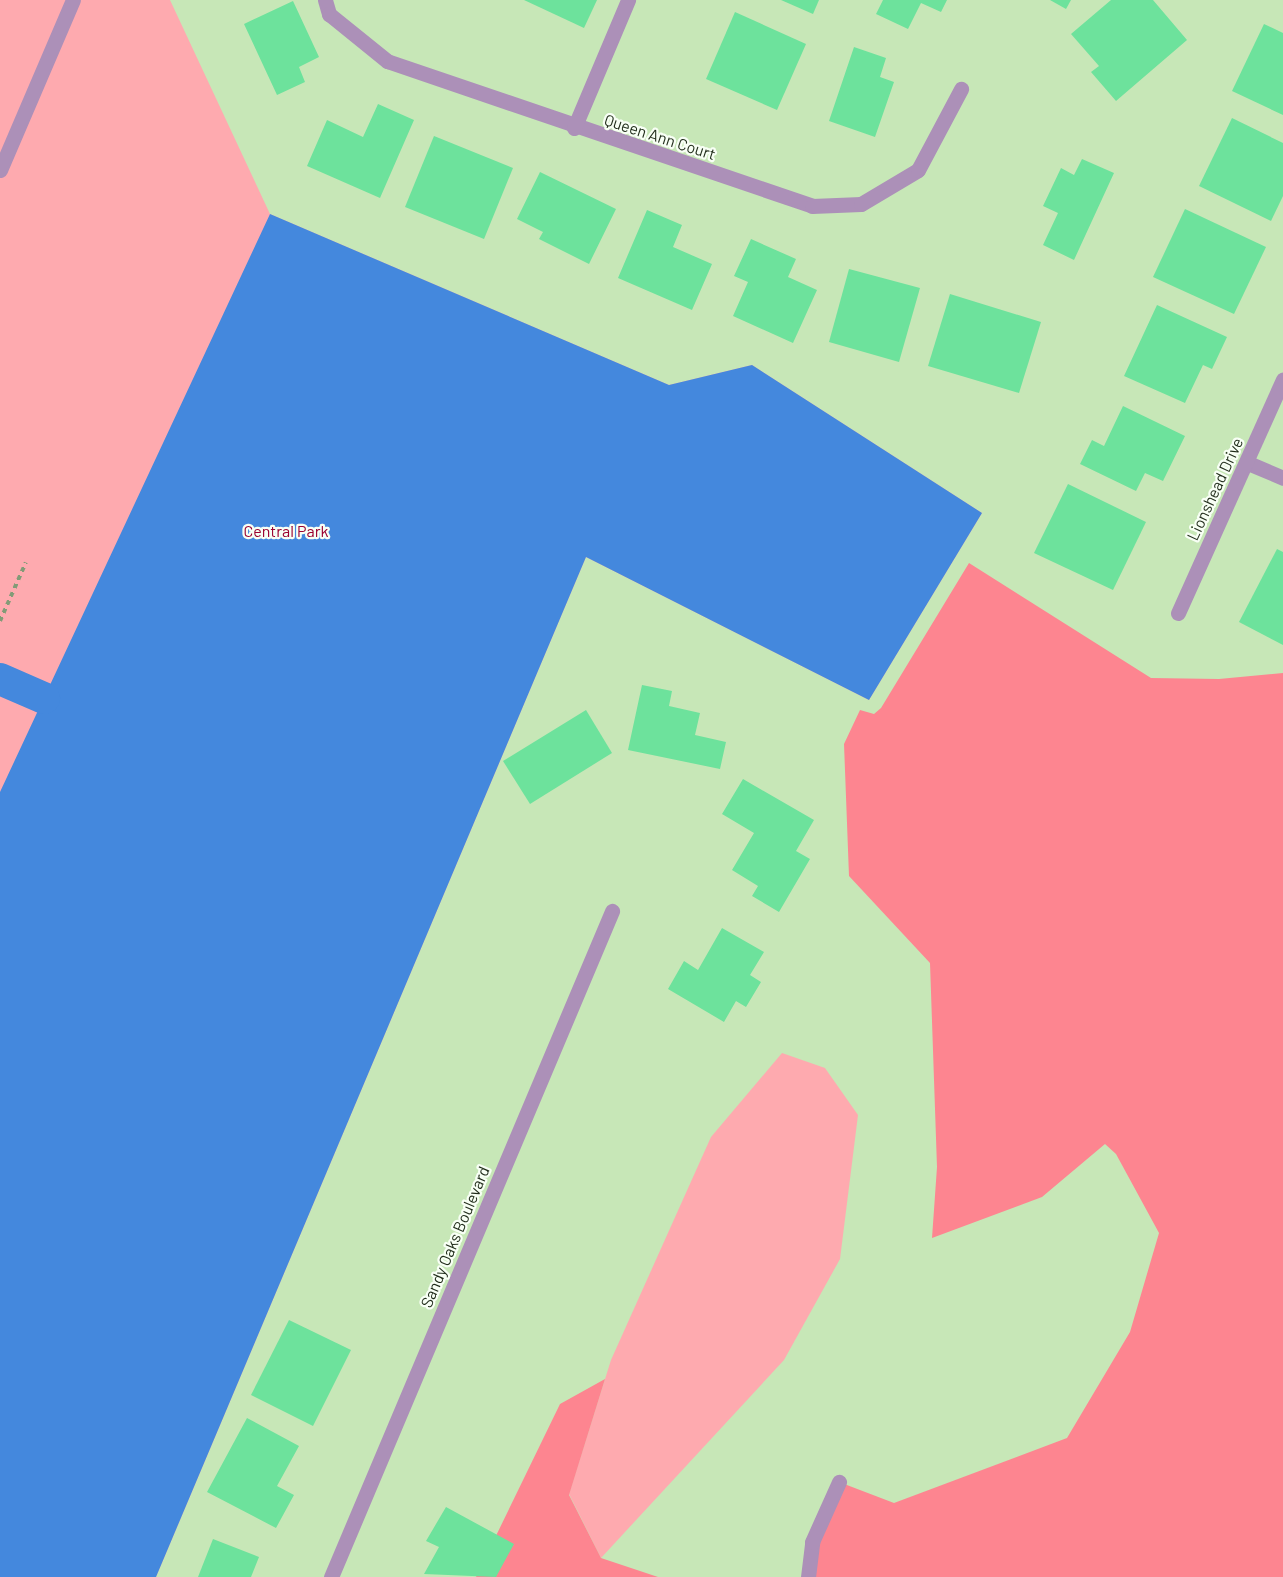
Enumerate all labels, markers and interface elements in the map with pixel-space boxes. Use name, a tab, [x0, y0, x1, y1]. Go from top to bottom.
street label: Queen Ann Court	[602, 110, 718, 164]
street label: Lionshead Drive	[1183, 435, 1247, 543]
park label: Central Park	[244, 521, 328, 541]
street label: Sandy Oaks Boulevard	[417, 1163, 493, 1311]

